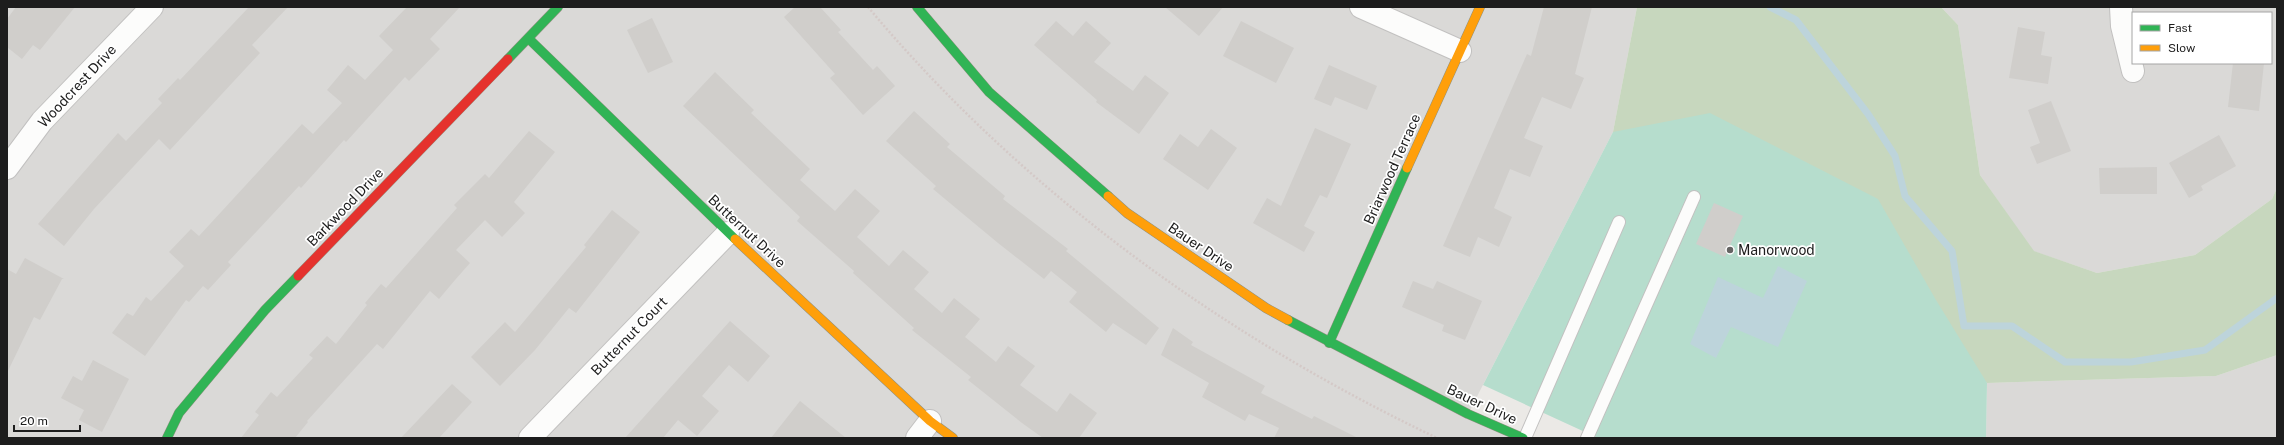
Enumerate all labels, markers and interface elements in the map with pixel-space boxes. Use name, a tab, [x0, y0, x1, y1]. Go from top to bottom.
legend	[2132, 12, 2272, 64]
text: Fast	[2168, 21, 2193, 35]
street label: Woodcrest Drive	[35, 41, 119, 131]
text: Slow	[2168, 41, 2196, 55]
street label: Briarwood Terrace	[1360, 111, 1424, 227]
street label: Barkwood Drive	[304, 165, 386, 249]
street label: Butternut Drive	[705, 191, 789, 271]
street label: Bauer Drive	[1165, 219, 1237, 275]
place label: Manorwood	[1738, 242, 1815, 258]
marker: Manorwood	[1725, 245, 1735, 255]
street label: Butternut Court	[588, 294, 670, 378]
street label: Bauer Drive	[1444, 381, 1520, 427]
scale bar	[14, 407, 80, 433]
text: 20 m	[20, 414, 48, 428]

